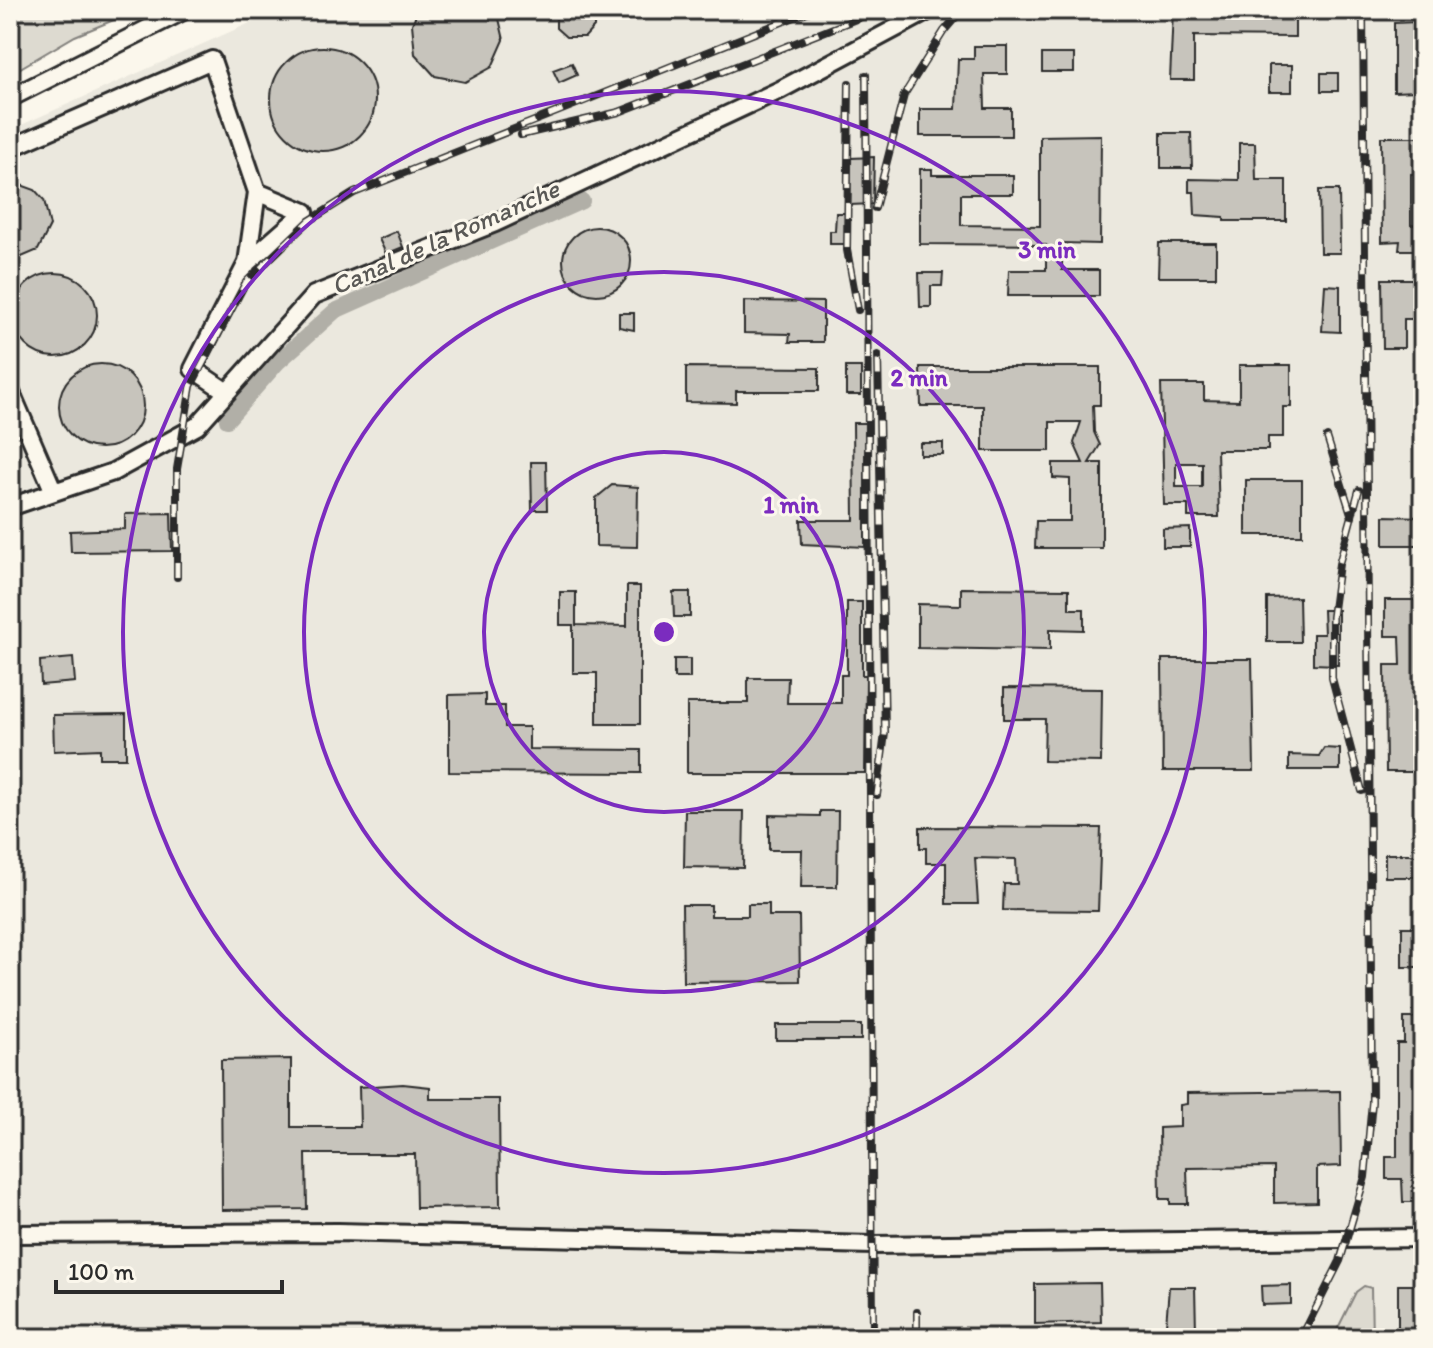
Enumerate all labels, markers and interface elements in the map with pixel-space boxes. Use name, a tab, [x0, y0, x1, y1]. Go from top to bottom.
water label: Canal de la Romanche	[326, 172, 565, 302]
text: 3 min	[1018, 235, 1076, 264]
text: 2 min	[890, 363, 948, 392]
text: 1 min	[763, 490, 819, 519]
centre of rings	[650, 618, 678, 646]
scale bar	[56, 1244, 282, 1294]
text: 100 m	[68, 1257, 134, 1286]

